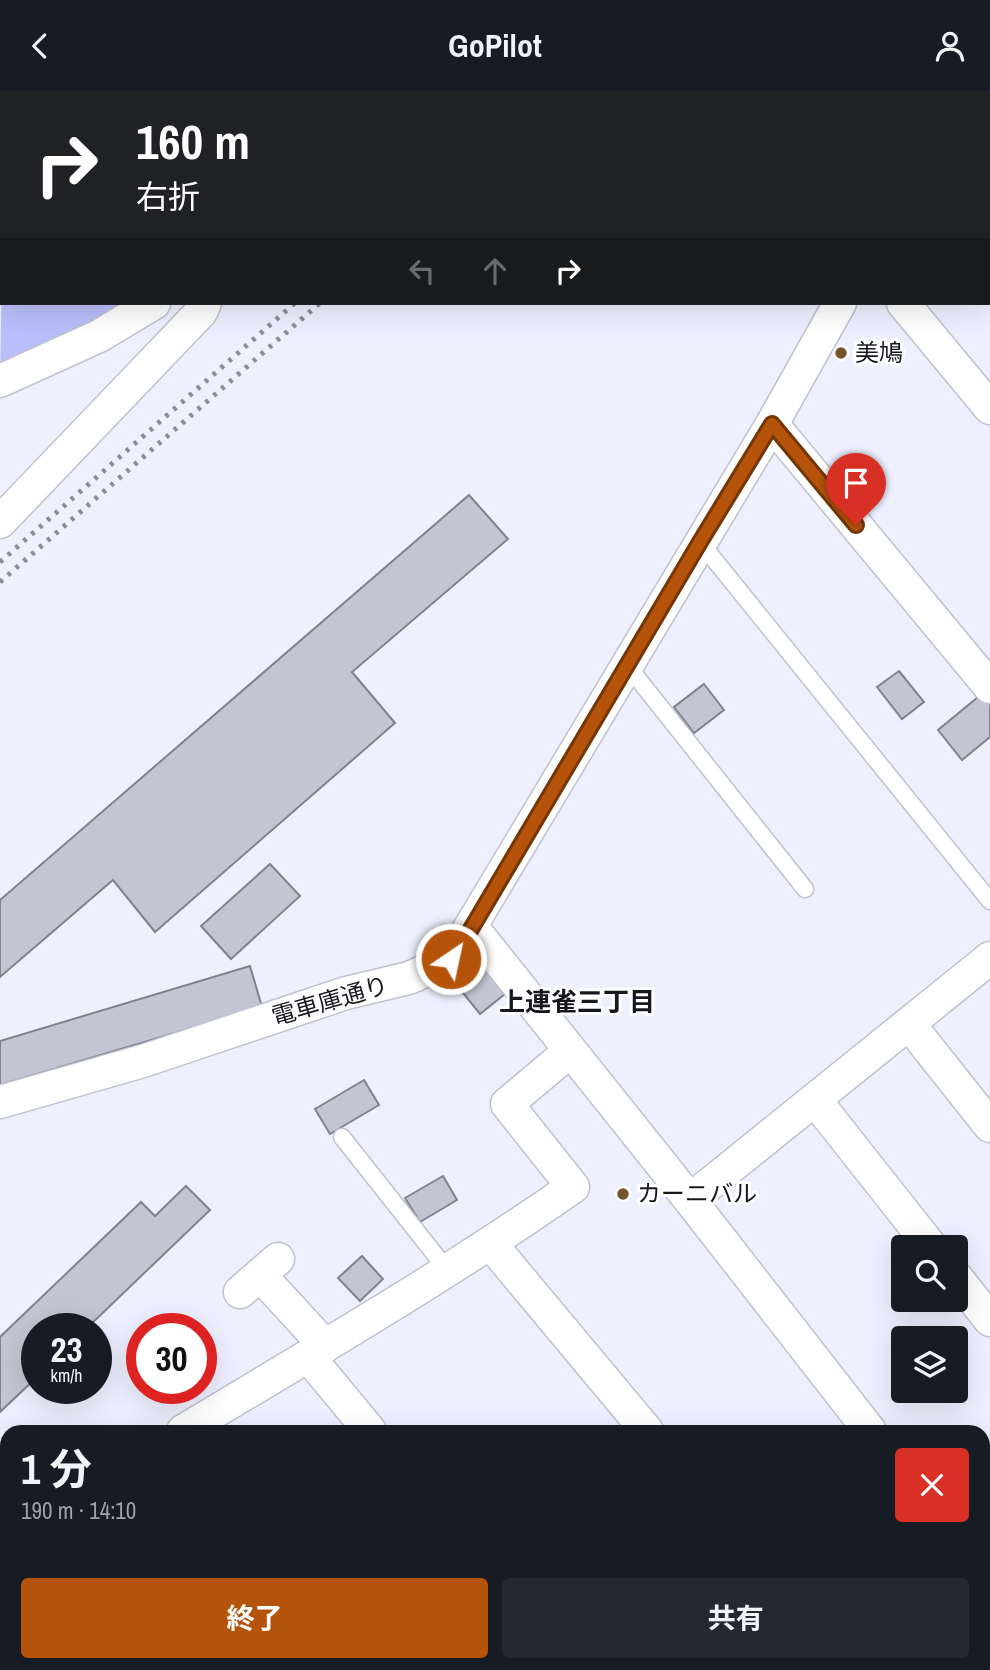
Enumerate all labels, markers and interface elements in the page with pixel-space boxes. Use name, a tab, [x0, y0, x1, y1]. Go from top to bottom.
text: GoPilot	[448, 24, 542, 67]
icon: back	[21, 27, 59, 65]
icon: person	[931, 27, 969, 65]
text: 160 m	[136, 108, 250, 174]
icon: right	[21, 119, 112, 210]
text: 右折	[136, 175, 200, 218]
icon: left	[403, 252, 441, 290]
icon: ahead	[476, 252, 514, 290]
icon: right	[549, 252, 587, 290]
place label: 美鳩	[855, 336, 903, 368]
marker: 美鳩	[833, 345, 849, 361]
pin	[826, 453, 886, 525]
icon: arrive	[837, 464, 875, 502]
position arrow	[414, 922, 488, 996]
street label: 電車庫通り	[268, 968, 392, 1032]
district label: 上連雀三丁目	[499, 984, 655, 1019]
place label: カーニバル	[637, 1177, 757, 1209]
marker: カーニバル	[615, 1186, 631, 1202]
map controls	[891, 1235, 968, 1403]
button: search	[891, 1235, 968, 1312]
speed limit sign: 30	[126, 1313, 217, 1404]
text: 23	[51, 1326, 82, 1373]
button: layers	[891, 1326, 968, 1403]
text: km/h	[51, 1363, 83, 1388]
text: 1 分	[21, 1441, 92, 1497]
button: close	[895, 1448, 969, 1522]
text: 190 m · 14:10	[21, 1495, 136, 1526]
button: 終了	[21, 1578, 488, 1658]
button: 共有	[502, 1578, 969, 1658]

